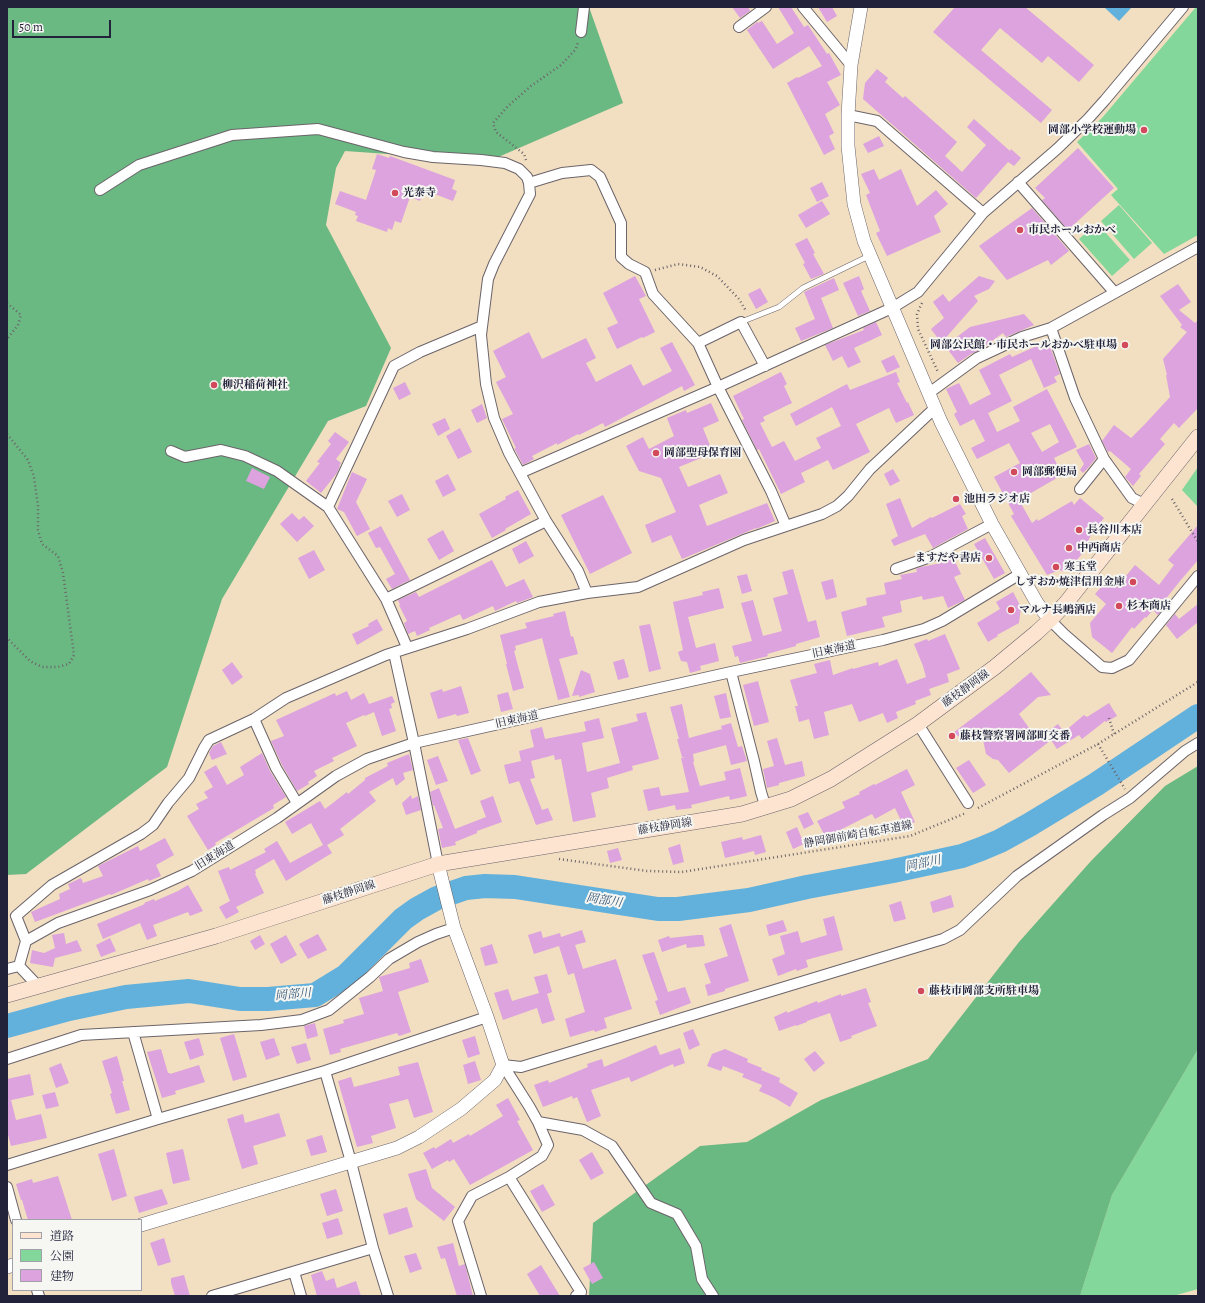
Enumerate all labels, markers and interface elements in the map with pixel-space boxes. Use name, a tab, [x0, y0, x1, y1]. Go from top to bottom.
scale bar	[14, 12, 113, 38]
text: 50 m	[19, 19, 43, 35]
place label: 岡部小学校運動場	[1048, 123, 1136, 137]
marker: 岡部小学校運動場	[1139, 125, 1149, 135]
place label: 光泰寺	[403, 186, 436, 200]
marker: 光泰寺	[390, 188, 400, 198]
place label: 市民ホールおかべ	[1028, 223, 1116, 237]
marker: 市民ホールおかべ	[1015, 225, 1025, 235]
place label: 岡部公民館・市民ホールおかべ駐車場	[930, 338, 1117, 352]
marker: 岡部公民館・市民ホールおかべ駐車場	[1120, 340, 1130, 350]
place label: 柳沢稲荷神社	[222, 378, 288, 392]
marker: 柳沢稲荷神社	[209, 380, 219, 390]
place label: 岡部聖母保育園	[664, 446, 741, 460]
marker: 岡部聖母保育園	[651, 448, 661, 458]
place label: 岡部郵便局	[1022, 465, 1077, 479]
marker: 岡部郵便局	[1009, 467, 1019, 477]
place label: 池田ラジオ店	[964, 492, 1030, 506]
marker: 池田ラジオ店	[951, 494, 961, 504]
place label: 長谷川本店	[1087, 523, 1142, 537]
marker: 長谷川本店	[1074, 525, 1084, 535]
place label: 中西商店	[1077, 541, 1121, 555]
marker: 中西商店	[1064, 543, 1074, 553]
place label: ますだや書店	[915, 551, 981, 565]
marker: ますだや書店	[984, 553, 994, 563]
place label: 寒玉堂	[1064, 560, 1097, 574]
marker: 寒玉堂	[1051, 562, 1061, 572]
place label: しずおか焼津信用金庫	[1015, 575, 1125, 589]
marker: しずおか焼津信用金庫	[1128, 577, 1138, 587]
place label: 杉本商店	[1127, 599, 1171, 613]
marker: 杉本商店	[1114, 601, 1124, 611]
place label: マルナ長嶋酒店	[1019, 603, 1096, 617]
marker: マルナ長嶋酒店	[1006, 605, 1016, 615]
street label: 旧東海道	[811, 639, 857, 661]
street label: 藤枝静岡線	[940, 667, 992, 711]
street label: 旧東海道	[494, 709, 540, 731]
place label: 藤枝警察署岡部町交番	[960, 729, 1070, 743]
marker: 藤枝警察署岡部町交番	[947, 731, 957, 741]
street label: 藤枝静岡線	[637, 816, 693, 838]
street label: 静岡御前崎自転車道線	[803, 819, 913, 851]
street label: 旧東海道	[193, 839, 237, 873]
water label: 岡部川	[904, 853, 942, 875]
street label: 藤枝静岡線	[321, 878, 377, 908]
water label: 岡部川	[585, 891, 623, 911]
place label: 藤枝市岡部支所駐車場	[929, 984, 1039, 998]
water label: 岡部川	[274, 986, 312, 1004]
marker: 藤枝市岡部支所駐車場	[916, 986, 926, 996]
legend	[12, 1219, 142, 1291]
text: 道路	[50, 1228, 74, 1244]
text: 公園	[50, 1248, 74, 1264]
text: 建物	[50, 1268, 74, 1284]

